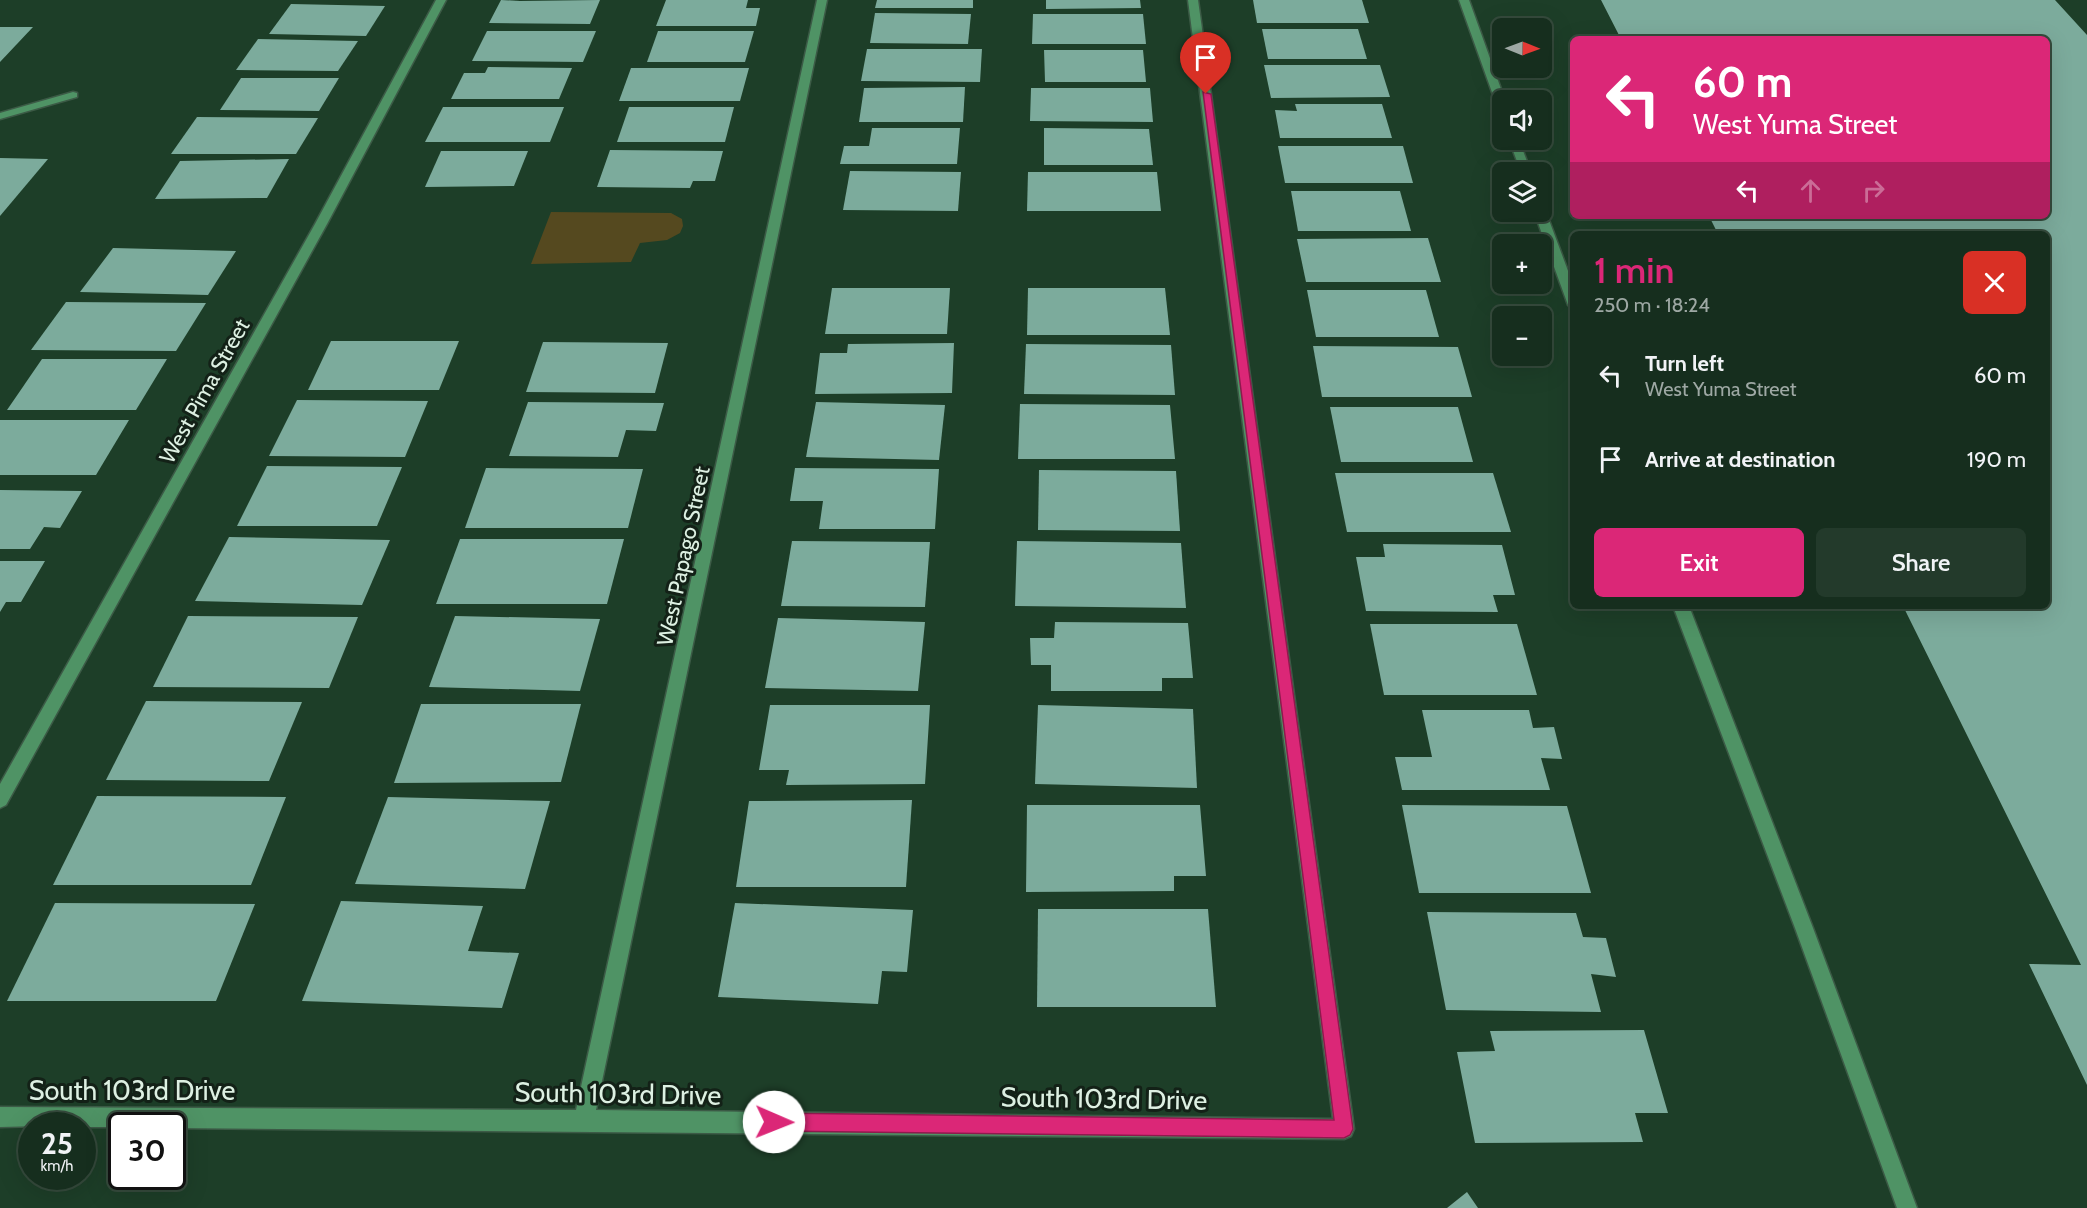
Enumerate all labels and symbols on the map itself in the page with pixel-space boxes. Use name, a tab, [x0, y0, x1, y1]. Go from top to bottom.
north arrow	[1492, 18, 1552, 78]
pin	[1180, 32, 1231, 94]
street label: West Pima Street	[154, 314, 256, 468]
street label: West Papago Street	[651, 463, 716, 648]
street label: South 103rd Drive	[29, 1074, 235, 1107]
street label: South 103rd Drive	[514, 1075, 722, 1112]
street label: South 103rd Drive	[1000, 1080, 1208, 1117]
position arrow	[742, 1090, 806, 1154]
speed limit sign: 30	[108, 1112, 186, 1190]

